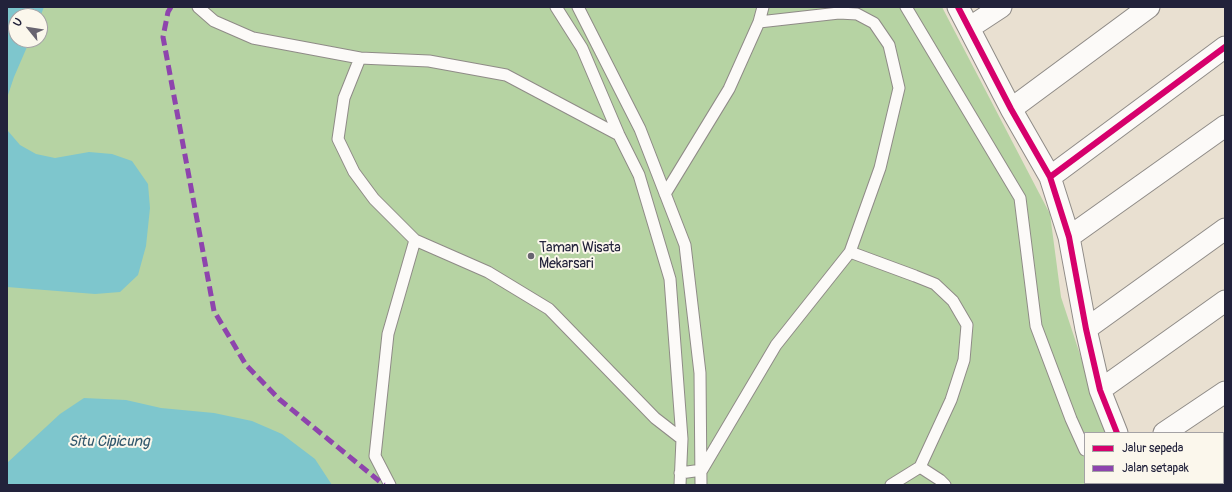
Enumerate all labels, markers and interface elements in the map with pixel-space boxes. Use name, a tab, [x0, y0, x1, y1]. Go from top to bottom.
north arrow	[8, 8, 48, 48]
text: U	[11, 16, 25, 29]
place label: Taman Wisata Mekarsari	[539, 240, 621, 272]
marker: Taman Wisata Mekarsari	[526, 251, 536, 261]
legend	[1084, 432, 1224, 484]
water label: Situ Cipicung	[68, 433, 150, 451]
text: Jalur sepeda	[1122, 441, 1183, 456]
text: Jalan setapak	[1122, 461, 1189, 476]

